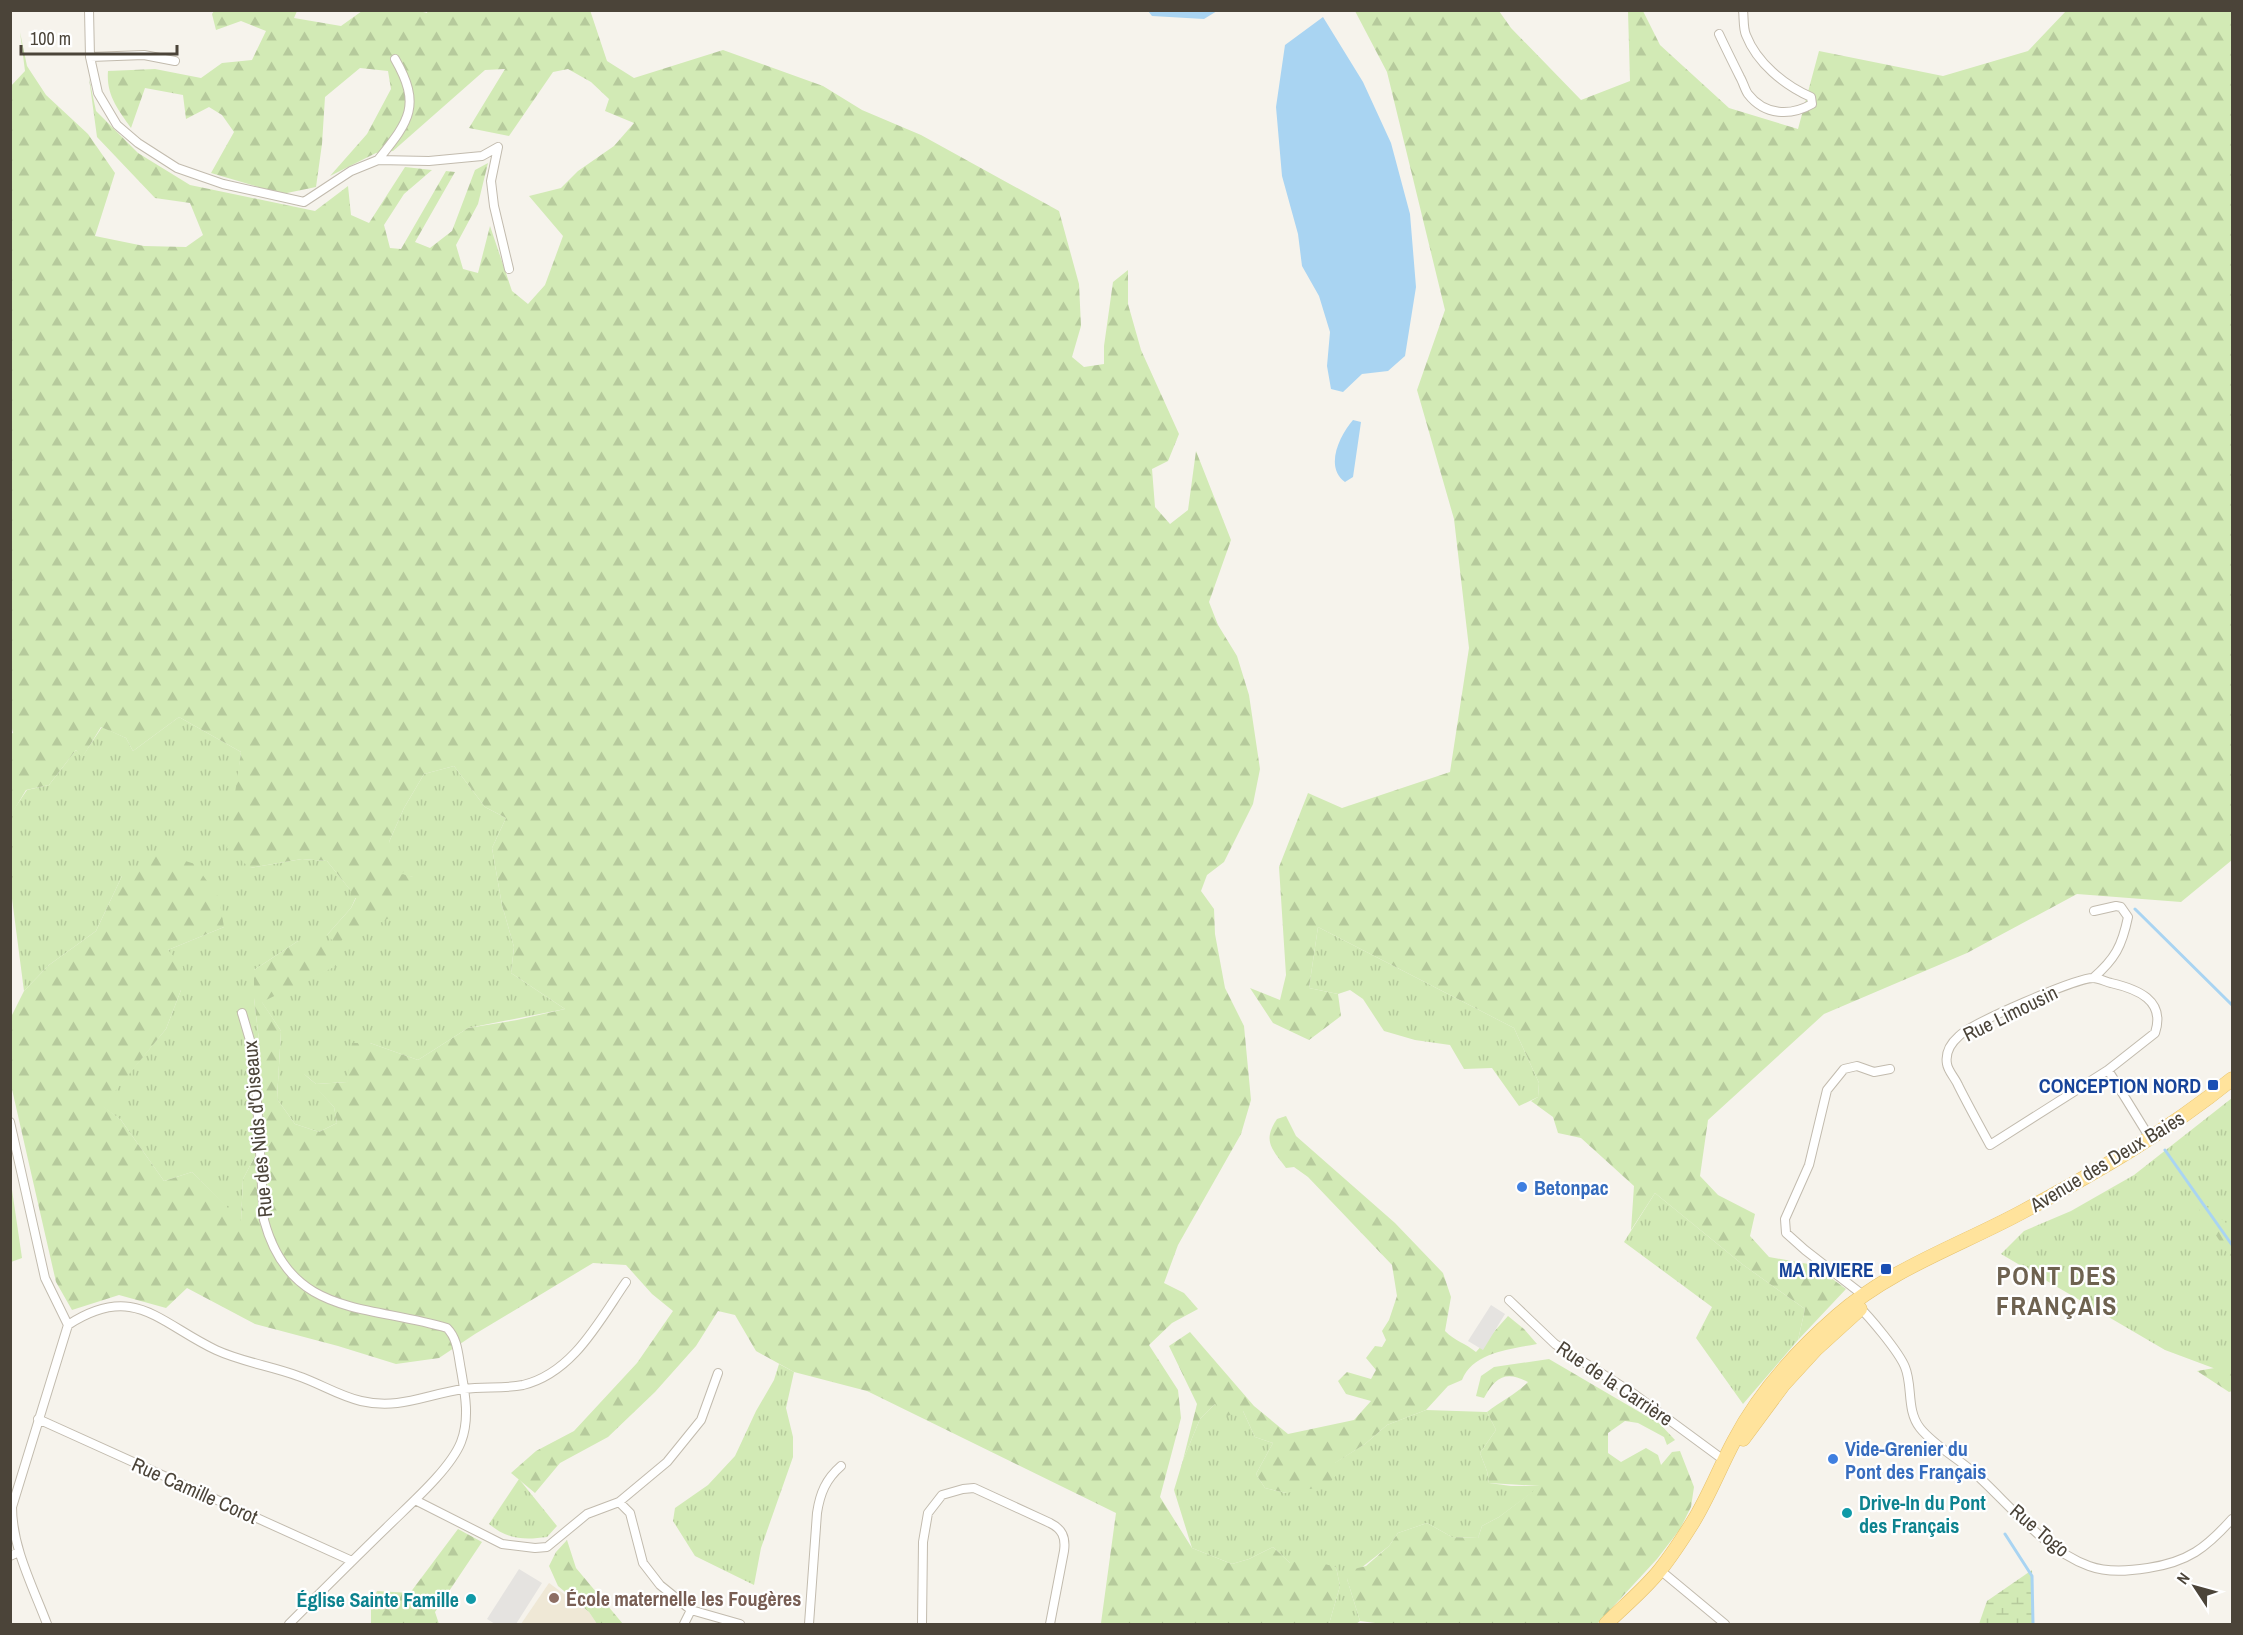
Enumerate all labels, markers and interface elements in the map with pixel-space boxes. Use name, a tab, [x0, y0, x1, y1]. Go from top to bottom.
scale bar	[21, 18, 177, 56]
text: 100 m	[30, 26, 71, 51]
street label: Rue Limousin	[1958, 978, 2062, 1048]
street label: Rue des Nids d'Oiseaux	[236, 1039, 278, 1218]
place label: CONCEPTION NORD	[2039, 1072, 2201, 1099]
marker: CONCEPTION NORD	[2206, 1078, 2220, 1092]
street label: Avenue des Deux Baies	[2024, 1104, 2189, 1218]
place label: Betonpac	[1534, 1174, 1609, 1201]
marker: Betonpac	[1515, 1180, 1529, 1194]
place label: MA RIVIERE	[1779, 1256, 1874, 1283]
district label: PONT DES FRANÇAIS	[1996, 1258, 2118, 1323]
marker: MA RIVIERE	[1879, 1262, 1893, 1276]
street label: Rue de la Carrière	[1552, 1334, 1678, 1432]
place label: Vide-Grenier du Pont des Français	[1845, 1435, 1986, 1485]
street label: Rue Camille Corot	[128, 1450, 262, 1530]
marker: Vide-Grenier du Pont des Français	[1826, 1452, 1840, 1466]
place label: Drive-In du Pont des Français	[1859, 1489, 1986, 1539]
street label: Rue Togo	[2005, 1497, 2075, 1563]
marker: Drive-In du Pont des Français	[1840, 1506, 1854, 1520]
north arrow	[2165, 1557, 2225, 1617]
text: N	[2171, 1568, 2195, 1588]
place label: École maternelle les Fougères	[566, 1585, 801, 1612]
place label: Église Sainte Famille	[297, 1586, 459, 1613]
marker: École maternelle les Fougères	[547, 1591, 561, 1605]
marker: Église Sainte Famille	[464, 1592, 478, 1606]

